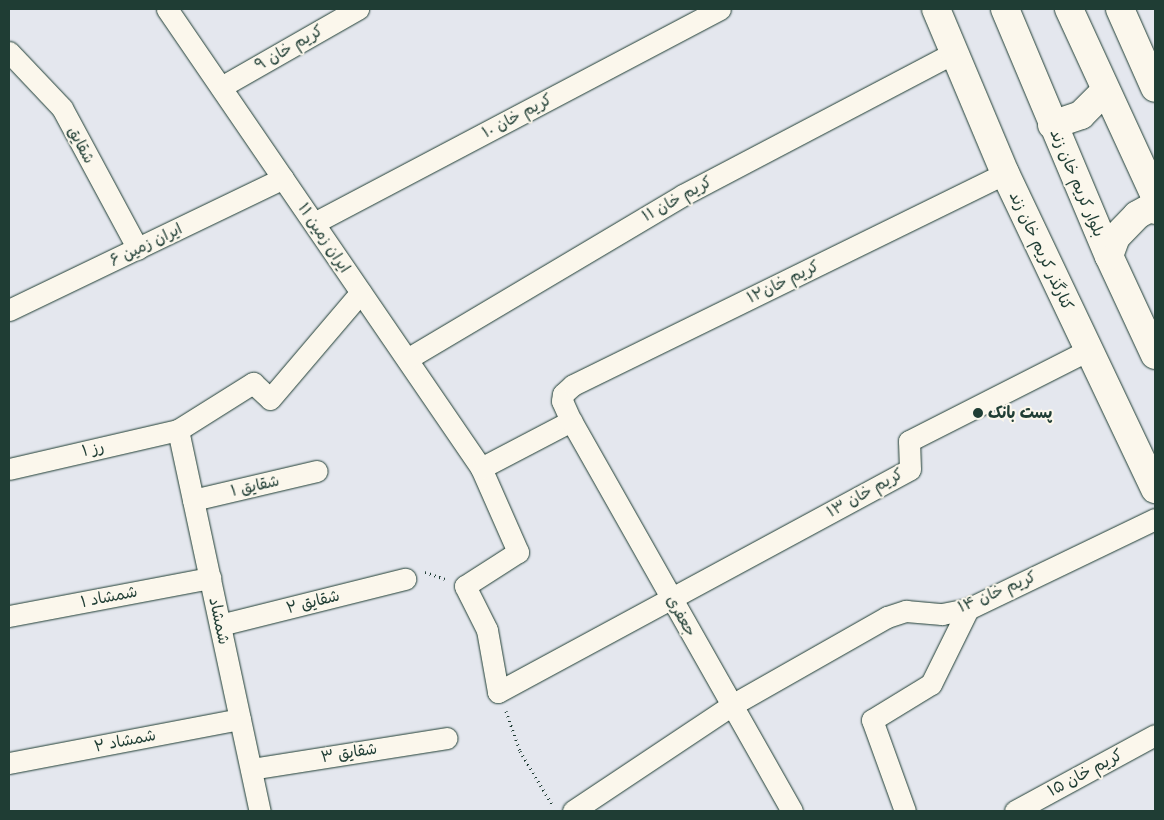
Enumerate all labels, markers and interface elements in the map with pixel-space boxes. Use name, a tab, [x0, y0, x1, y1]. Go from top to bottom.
street label: کریم خان ۹	[252, 21, 326, 75]
street label: کریم خان ۱۰	[479, 90, 555, 142]
street label: شقایق	[63, 123, 99, 167]
street label: بلوار کریم خان زند	[1046, 126, 1108, 240]
street label: کریم خان ۱۱	[639, 172, 715, 226]
street label: کنارگذر کریم خان زند	[1005, 188, 1077, 314]
street label: ایران زمین ۱۱	[294, 199, 354, 277]
street label: ایران زمین ۶	[107, 219, 185, 271]
street label: کریم خان۱۲	[744, 256, 822, 308]
place label: پست بانک	[988, 403, 1052, 423]
marker: پست بانک	[972, 407, 984, 419]
street label: رز ۱	[80, 437, 106, 461]
street label: کریم خان ۱۳	[824, 464, 906, 522]
street label: شقایق ۱	[229, 471, 281, 501]
street label: کریم خان ۱۴	[955, 567, 1039, 617]
street label: شمشاد ۱	[79, 582, 139, 612]
street label: شقایق ۲	[284, 586, 342, 618]
street label: جعفری	[662, 592, 700, 640]
street label: شمشاد	[205, 596, 233, 646]
street label: شمشاد ۲	[92, 726, 158, 756]
street label: شقایق ۳	[320, 739, 378, 767]
street label: کریم خان ۱۵	[1044, 745, 1126, 801]

